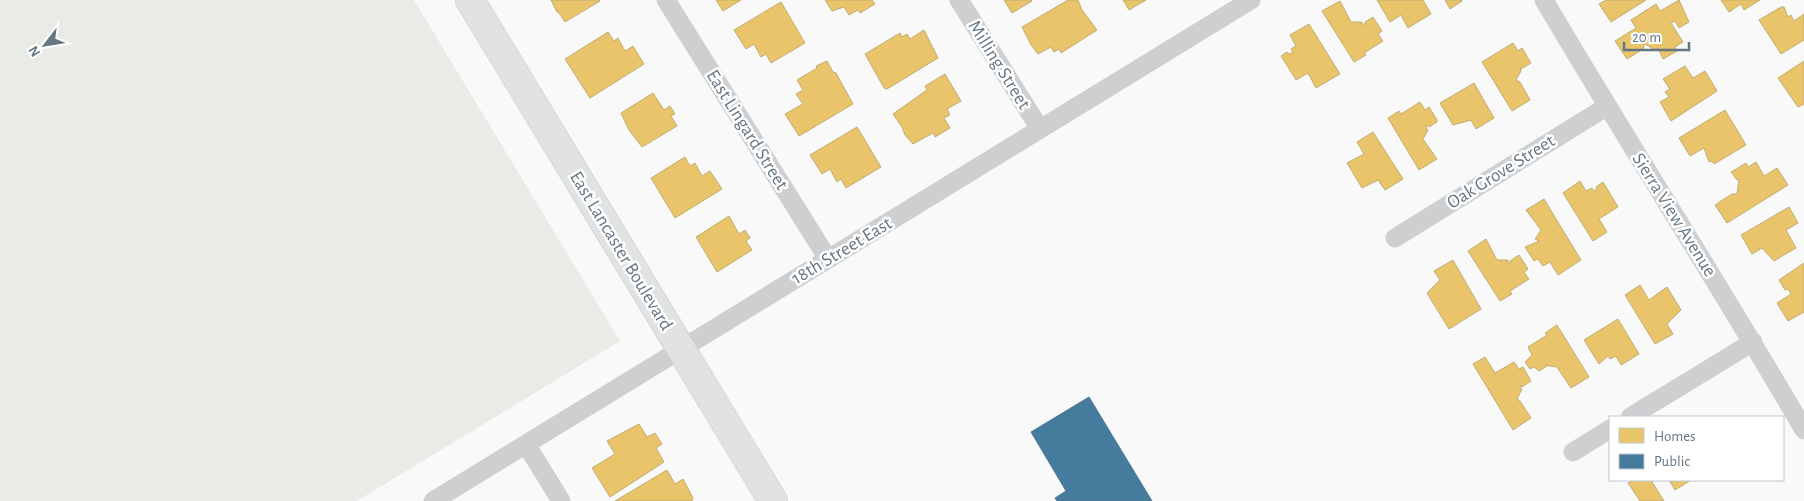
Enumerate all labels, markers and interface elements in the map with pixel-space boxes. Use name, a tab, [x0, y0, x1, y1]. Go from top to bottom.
street label: Milling Street	[964, 17, 1034, 113]
north arrow	[20, 20, 70, 70]
scale bar	[1624, 20, 1689, 52]
text: 20 m	[1632, 30, 1661, 45]
text: N	[26, 43, 43, 59]
street label: East Lingard Street	[703, 67, 791, 193]
street label: Oak Grove Street	[1444, 131, 1558, 213]
street label: Sierra View Avenue	[1628, 150, 1720, 280]
street label: East Lancaster Boulevard	[566, 168, 676, 334]
street label: 18th Street East	[789, 214, 895, 288]
legend	[1609, 416, 1784, 481]
text: Homes	[1654, 429, 1696, 444]
text: Public	[1654, 454, 1690, 469]

